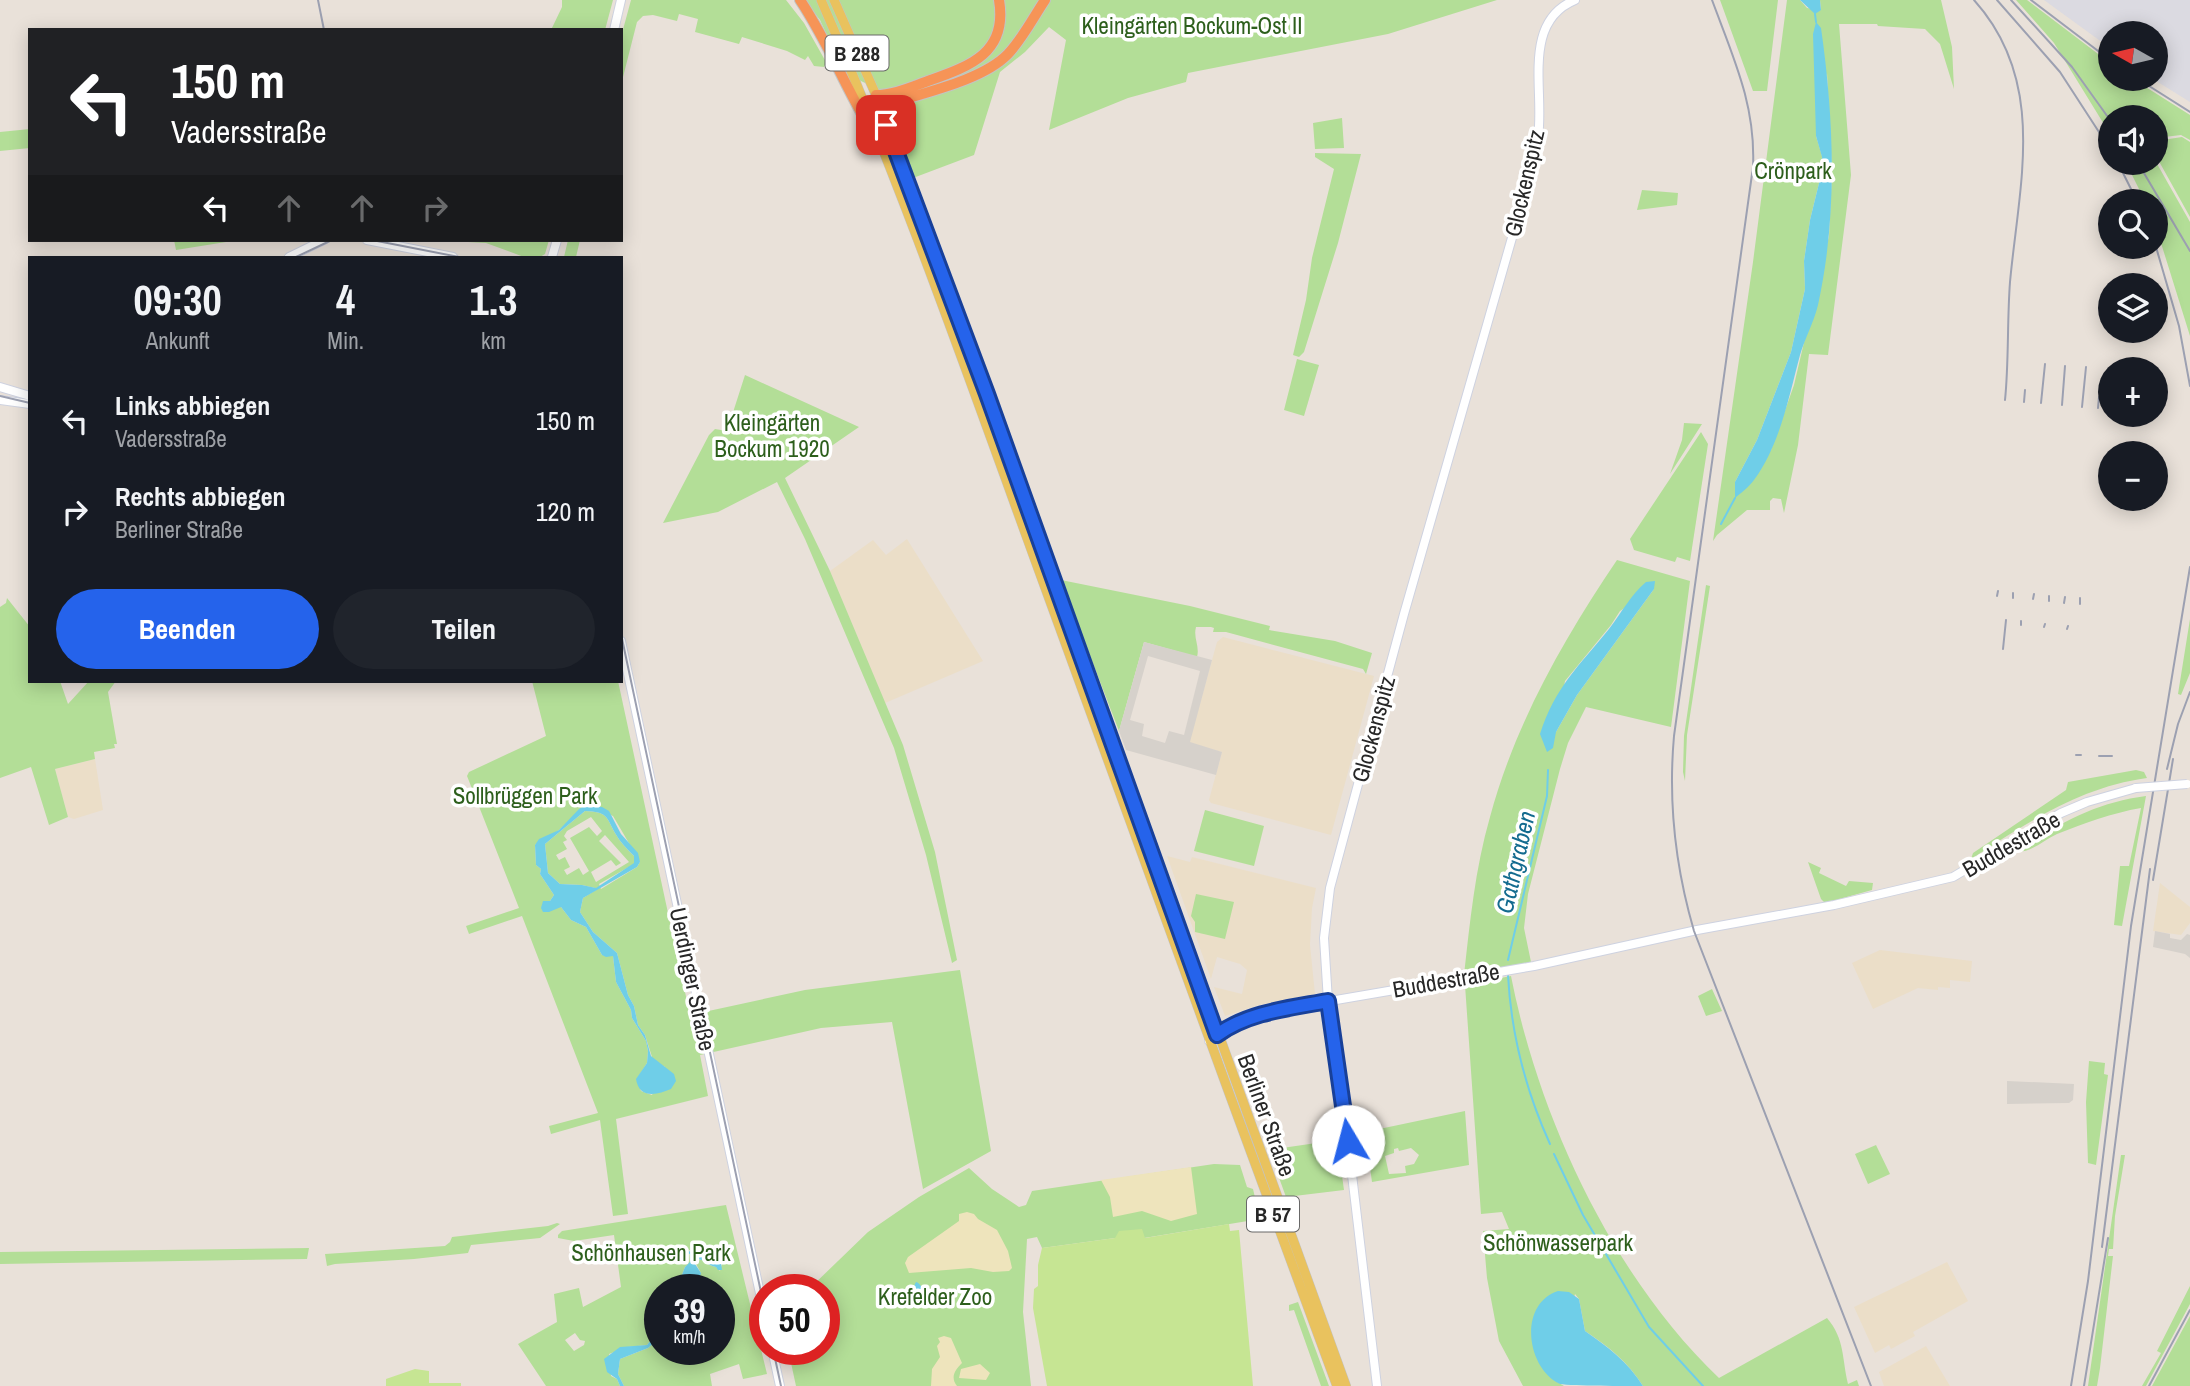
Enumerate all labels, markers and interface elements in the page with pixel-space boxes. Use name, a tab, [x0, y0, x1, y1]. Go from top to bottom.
park label: Kleingärten Bockum-Ost II	[1081, 10, 1303, 41]
north arrow	[2098, 21, 2168, 91]
map controls	[2098, 21, 2168, 511]
road number: B 288	[826, 36, 888, 70]
text: 150 m	[171, 47, 285, 113]
icon: left	[56, 56, 147, 147]
pin	[856, 95, 916, 155]
button: sound	[2098, 105, 2168, 175]
icon: arrive	[867, 106, 905, 144]
text: Vadersstraße	[171, 110, 327, 153]
street label: Glockenspitz	[1497, 126, 1551, 240]
park label: Crönpark	[1754, 155, 1832, 186]
icon: left	[197, 189, 235, 227]
icon: ahead	[270, 189, 308, 227]
icon: ahead	[343, 189, 381, 227]
icon: right	[416, 189, 454, 227]
button: search	[2098, 189, 2168, 259]
text: 09:30	[134, 272, 222, 328]
text: 4	[336, 272, 355, 328]
text: 1.3	[470, 272, 517, 328]
button: layers	[2098, 273, 2168, 343]
text: Ankunft	[146, 325, 210, 356]
text: Min.	[327, 325, 364, 356]
text: km	[481, 325, 506, 356]
button: +	[2098, 357, 2168, 427]
text: Links abbiegen	[115, 388, 270, 423]
icon: left	[56, 402, 94, 440]
text: 150 m	[536, 403, 595, 438]
park label: Kleingärten Bockum 1920	[714, 407, 830, 464]
text: Vadersstraße	[115, 423, 227, 454]
button: −	[2098, 441, 2168, 511]
text: Rechts abbiegen	[115, 479, 286, 514]
icon: right	[56, 493, 94, 531]
text: 120 m	[536, 494, 595, 529]
text: Berliner Straße	[115, 514, 243, 545]
button: Beenden	[56, 589, 319, 669]
button: Teilen	[333, 589, 595, 669]
street label: Glockenspitz	[1344, 672, 1402, 786]
park label: Sollbrüggen Park	[453, 780, 598, 811]
street label: Buddestraße	[1956, 804, 2066, 884]
water label: Gathgraben	[1488, 808, 1542, 916]
street label: Uerdinger Straße	[663, 905, 723, 1053]
street label: Buddestraße	[1390, 955, 1502, 1005]
street label: Berliner Straße	[1231, 1050, 1303, 1180]
position arrow	[1311, 1104, 1385, 1178]
road number: B 57	[1247, 1196, 1299, 1232]
park label: Schönwasserpark	[1483, 1227, 1634, 1258]
park label: Schönhausen Park	[571, 1237, 731, 1268]
speed limit sign: 50	[749, 1274, 840, 1365]
park label: Krefelder Zoo	[878, 1281, 992, 1312]
text: 39	[674, 1287, 705, 1334]
text: km/h	[674, 1324, 706, 1349]

